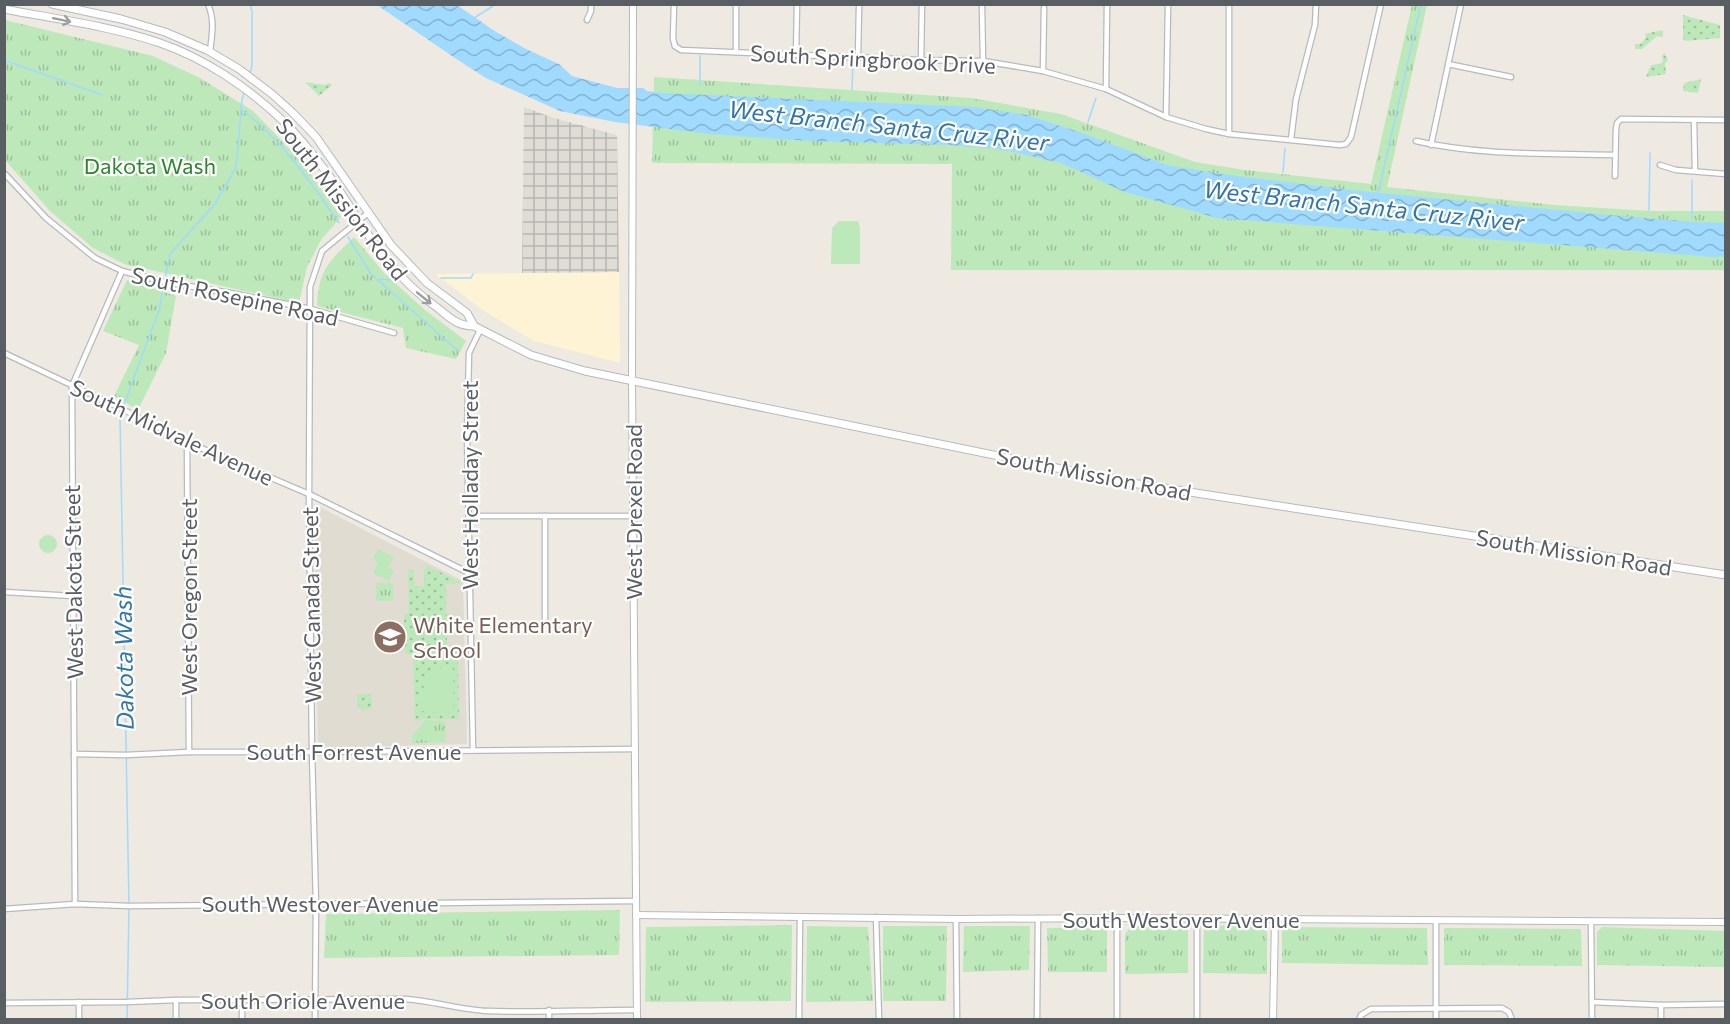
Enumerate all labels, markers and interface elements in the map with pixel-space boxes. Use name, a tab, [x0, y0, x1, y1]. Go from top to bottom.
one-way arrow	[52, 15, 71, 26]
street label: South Springbrook Drive	[749, 39, 997, 79]
water label: West Branch Santa Cruz River	[727, 94, 1052, 156]
street label: South Mission Road	[270, 113, 414, 285]
park label: Dakota Wash	[84, 152, 216, 179]
water label: West Branch Santa Cruz River	[1202, 174, 1527, 236]
street label: South Rosepine Road	[129, 261, 341, 331]
one-way arrow	[416, 291, 432, 304]
street label: South Midvale Avenue	[66, 373, 278, 491]
street label: West Holladay Street	[456, 380, 483, 590]
street label: West Drexel Road	[620, 424, 647, 600]
street label: South Mission Road	[994, 442, 1194, 506]
street label: West Dakota Street	[58, 484, 88, 680]
street label: West Oregon Street	[175, 498, 202, 696]
street label: West Canada Street	[296, 506, 326, 704]
street label: South Mission Road	[1474, 523, 1674, 581]
water label: Dakota Wash	[107, 586, 139, 730]
place label: White Elementary School	[413, 611, 593, 663]
school or university icon: White Elementary School	[372, 619, 408, 655]
street label: South Forrest Avenue	[247, 738, 461, 765]
street label: South Westover Avenue	[201, 890, 439, 917]
street label: South Westover Avenue	[1062, 906, 1300, 933]
street label: South Oriole Avenue	[201, 987, 405, 1014]

